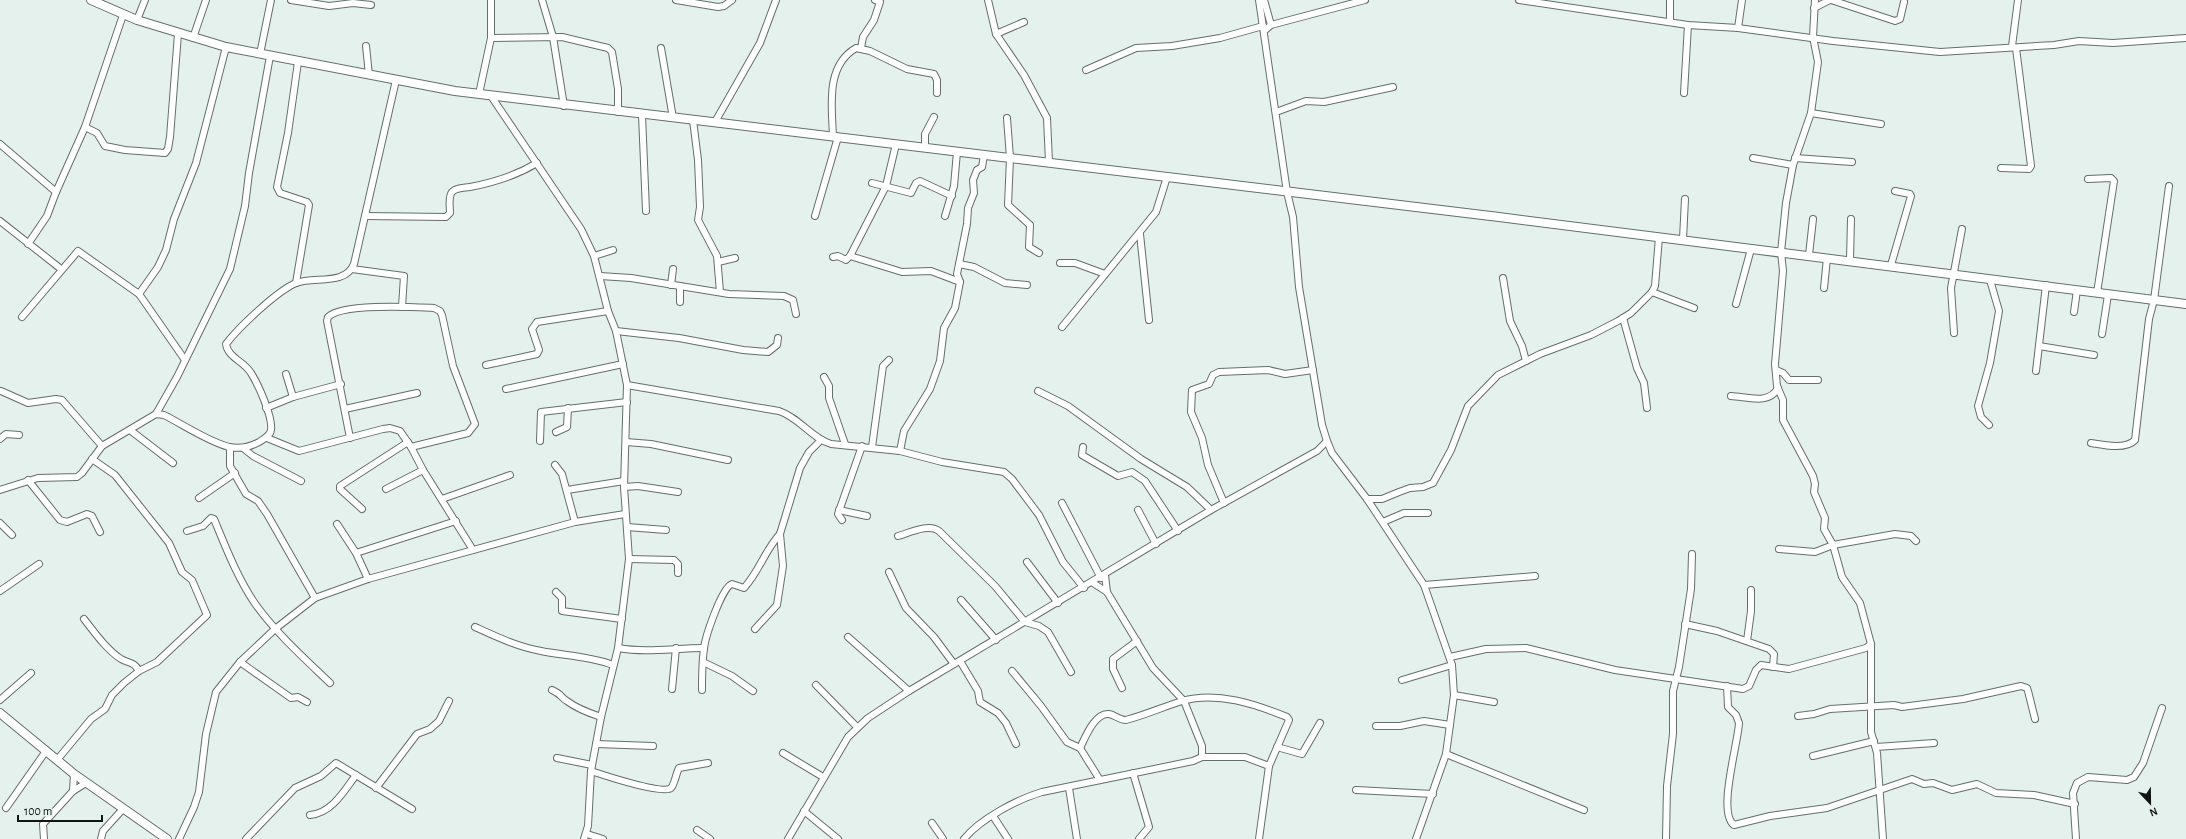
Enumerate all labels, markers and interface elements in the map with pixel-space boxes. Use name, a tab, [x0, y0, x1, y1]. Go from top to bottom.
north arrow	[2130, 783, 2170, 823]
scale bar	[18, 797, 102, 823]
text: 100 m	[24, 805, 52, 817]
text: N	[2148, 805, 2159, 818]

